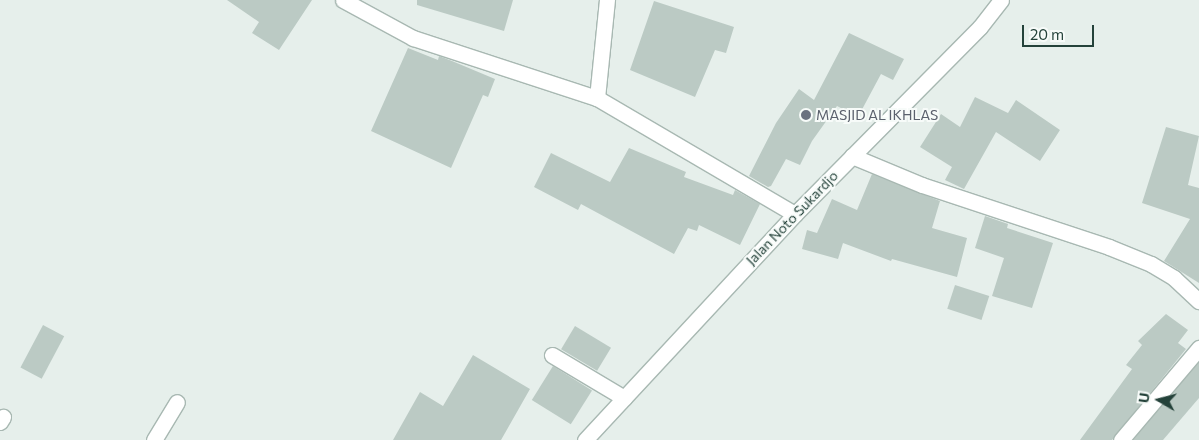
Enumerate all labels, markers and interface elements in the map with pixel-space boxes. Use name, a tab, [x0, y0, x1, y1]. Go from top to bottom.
scale bar	[1024, 15, 1096, 47]
text: 20 m	[1030, 25, 1064, 43]
place label: MASJID AL IKHLAS	[816, 107, 938, 123]
marker: MASJID AL IKHLAS	[800, 109, 812, 121]
street label: Jalan Noto Sukardjo	[743, 167, 841, 269]
north arrow	[1134, 375, 1184, 425]
text: U	[1135, 392, 1153, 404]

